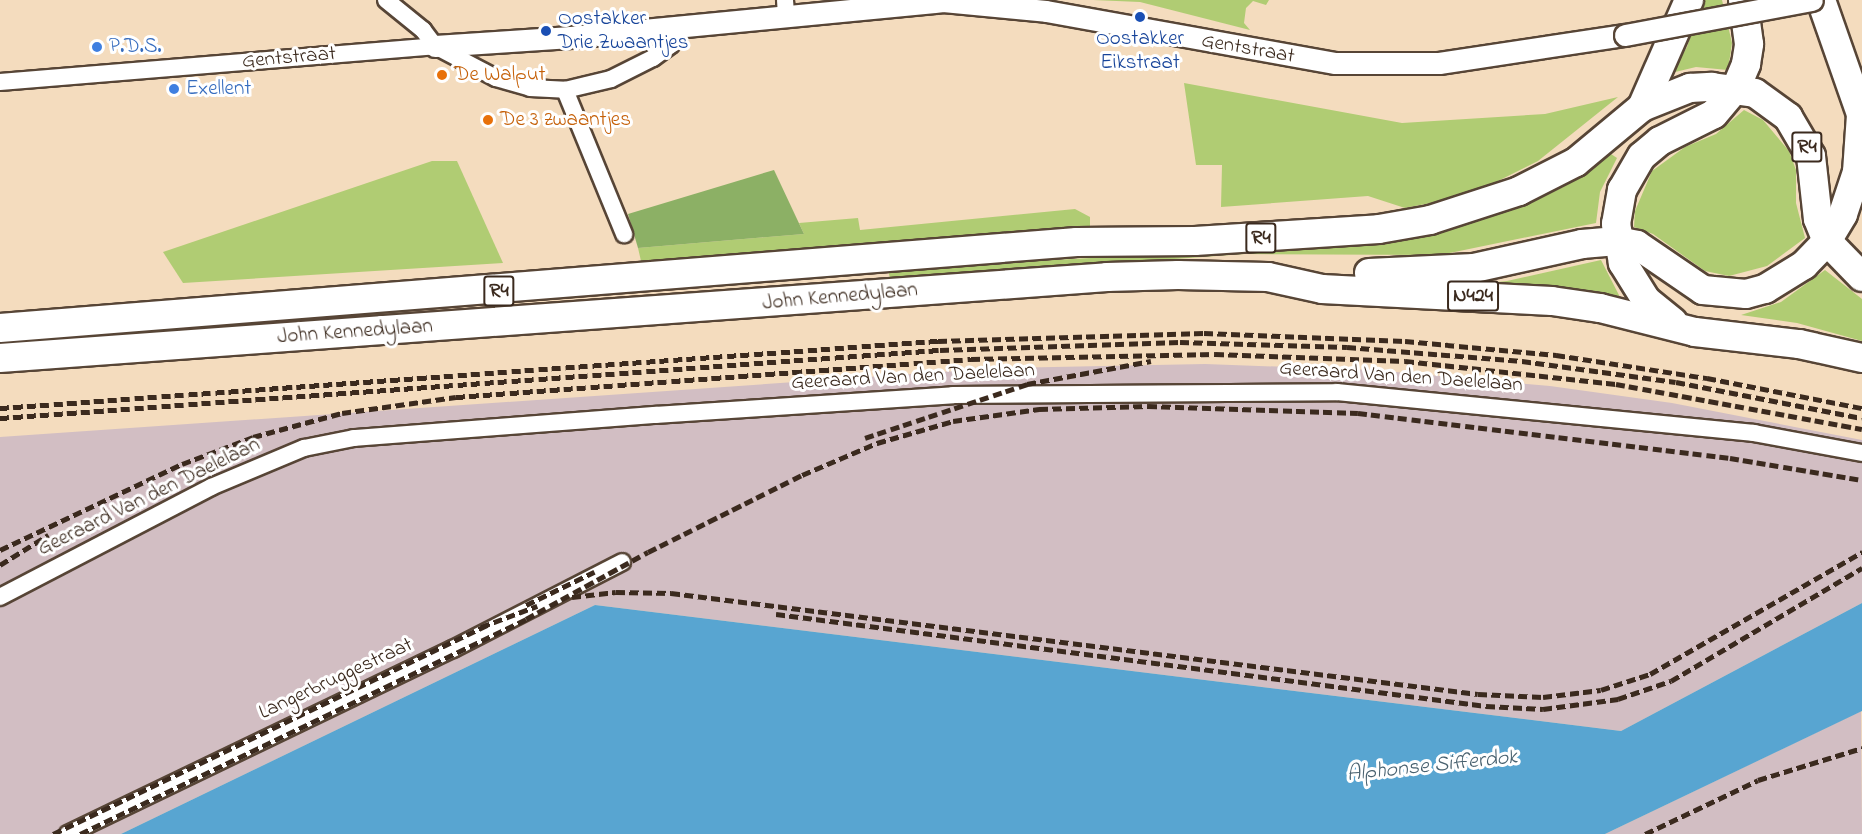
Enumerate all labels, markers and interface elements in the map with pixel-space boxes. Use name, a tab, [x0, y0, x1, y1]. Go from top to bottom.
place label: Oostakker Drie Zwaantjes	[558, 6, 688, 56]
marker: Oostakker Eikstraat	[1133, 10, 1147, 24]
marker: Oostakker Drie Zwaantjes	[539, 24, 553, 38]
place label: Oostakker Eikstraat	[1096, 26, 1184, 76]
street label: Gentstraat	[1200, 28, 1296, 70]
place label: P.D.S.	[109, 34, 162, 60]
marker: P.D.S.	[90, 40, 104, 54]
street label: Gentstraat	[241, 41, 337, 75]
place label: De Walput	[454, 62, 546, 88]
marker: De Walput	[435, 68, 449, 82]
place label: Exellent	[186, 76, 251, 102]
marker: Exellent	[167, 82, 181, 96]
place label: De 3 zwaantjes	[500, 107, 631, 133]
marker: De 3 zwaantjes	[481, 113, 495, 127]
road number: R4	[1790, 130, 1824, 164]
road number: R4	[1244, 221, 1278, 255]
road number: R4	[482, 274, 516, 308]
street label: John Kennedylaan	[761, 278, 919, 316]
road number: N424	[1446, 279, 1500, 313]
street label: John Kennedylaan	[276, 314, 434, 350]
street label: Geeraard Van den Daelelaan	[1278, 356, 1524, 398]
street label: Geeraard Van den Daelelaan	[790, 358, 1036, 396]
street label: Geeraard Van den Daelelaan	[34, 432, 264, 562]
street label: Langerbruggestraat	[255, 632, 417, 726]
water label: Alphonse Sifferdok	[1345, 745, 1519, 789]

